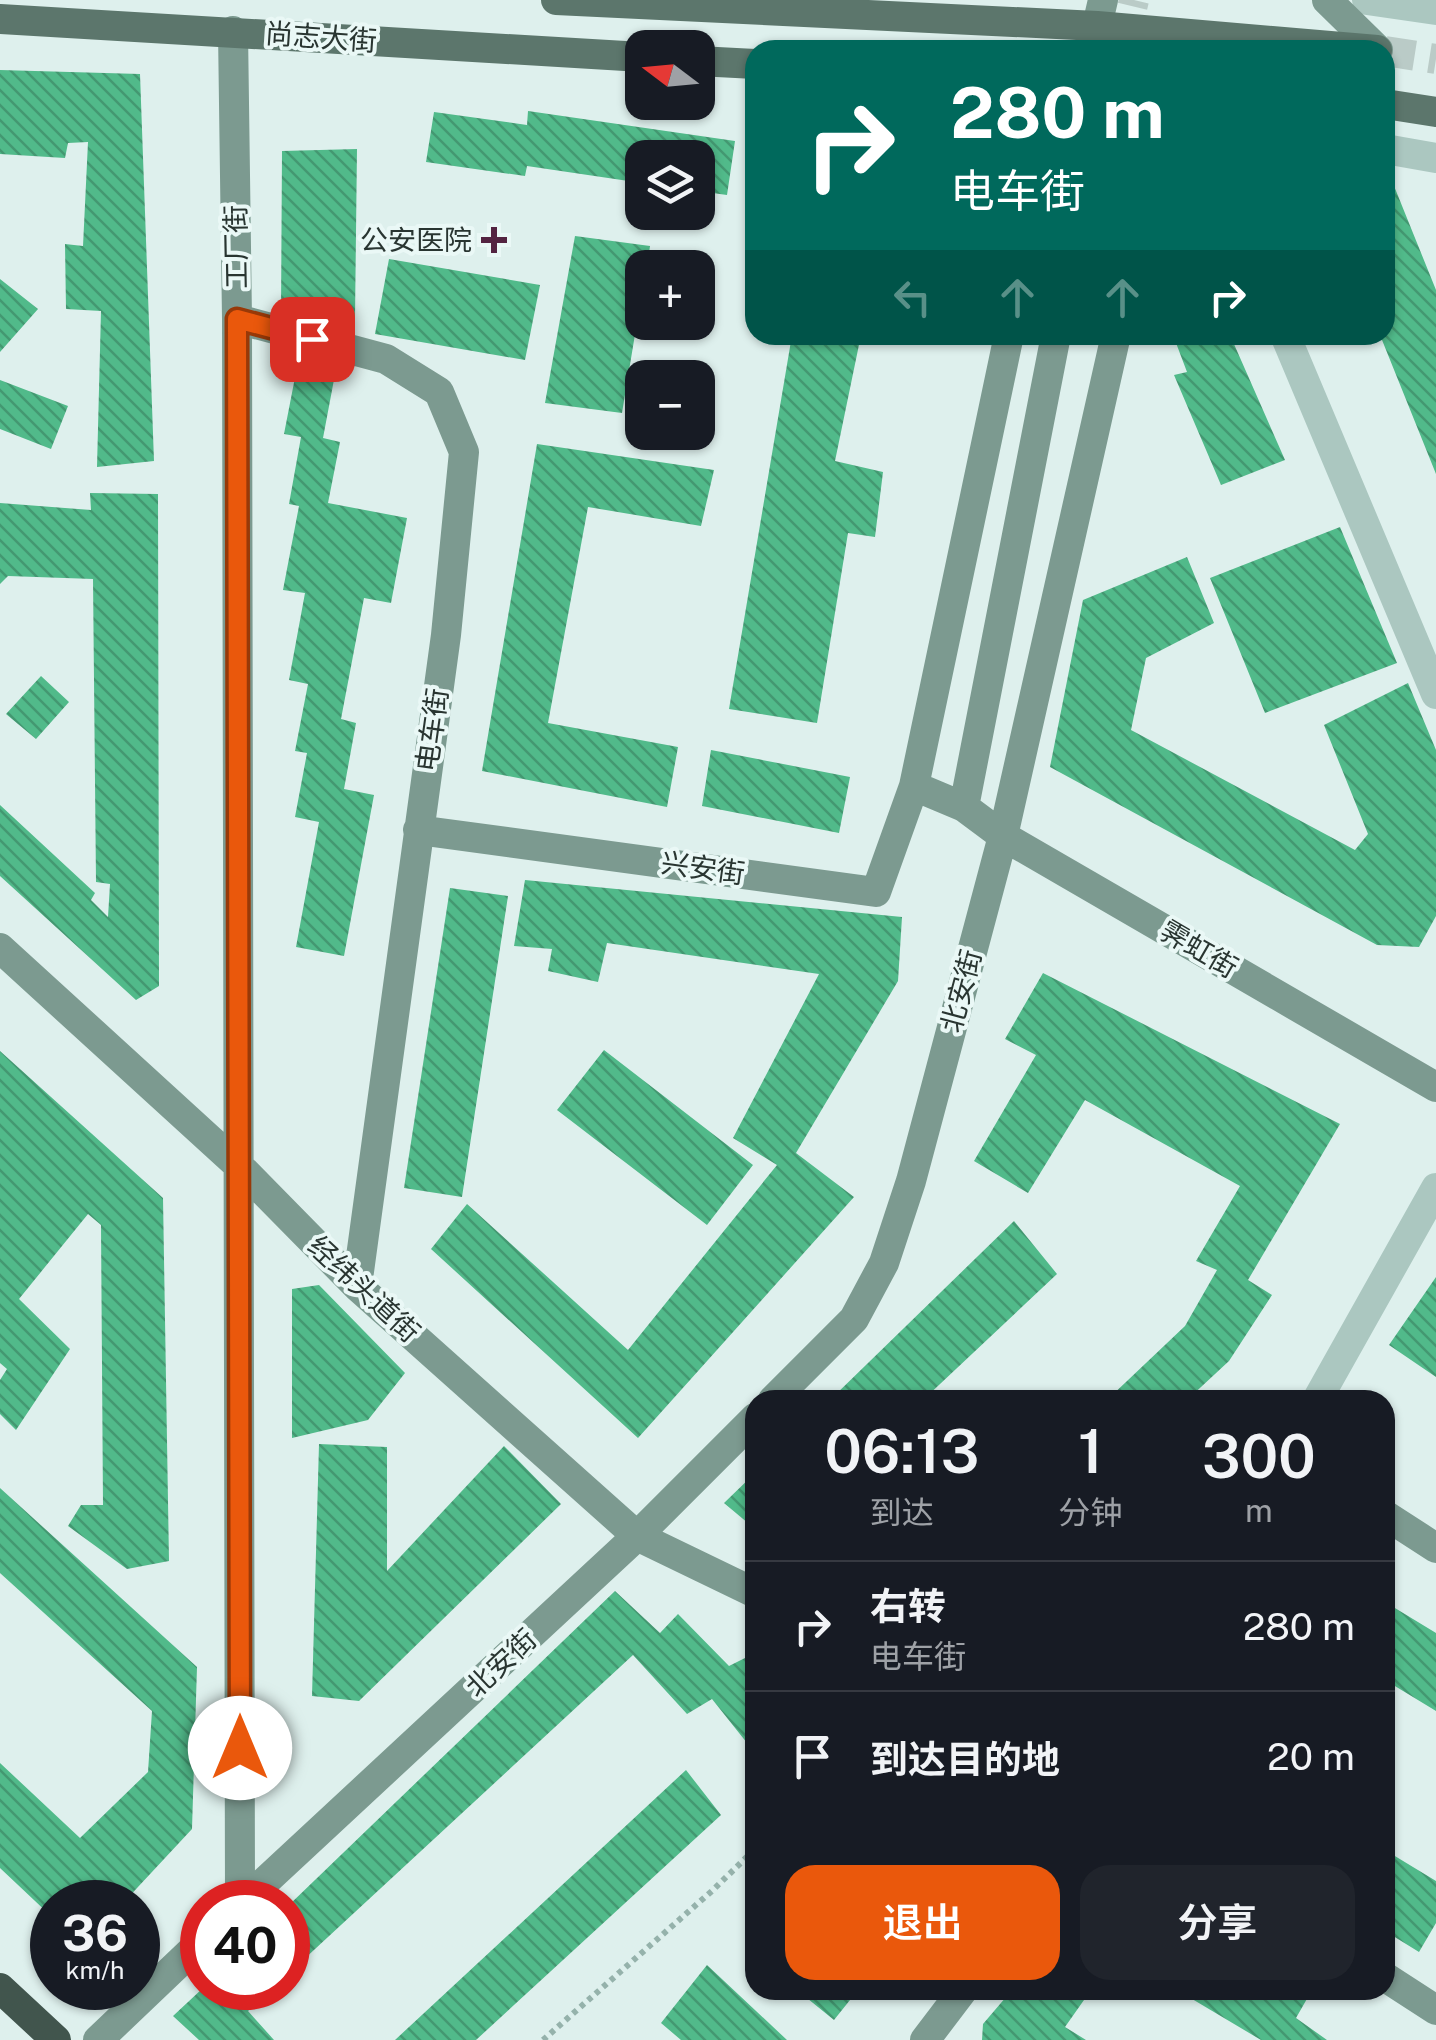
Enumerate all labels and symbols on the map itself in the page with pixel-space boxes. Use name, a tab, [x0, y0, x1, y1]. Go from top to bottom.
street label: 尚志大街	[264, 16, 378, 57]
north arrow	[625, 30, 715, 120]
street label: 工厂街	[218, 205, 253, 289]
place label: 公安医院	[360, 223, 472, 256]
marker: 公安医院	[481, 227, 507, 253]
pin	[270, 297, 355, 382]
street label: 电车街	[409, 686, 454, 774]
street label: 兴安街	[659, 845, 747, 890]
street label: 霁虹街	[1155, 913, 1244, 984]
street label: 北安街	[934, 946, 987, 1036]
street label: 经纬头道街	[302, 1229, 427, 1348]
street label: 北安街	[459, 1622, 543, 1703]
position arrow	[188, 1696, 292, 1800]
speed limit sign: 40	[180, 1880, 310, 2010]

